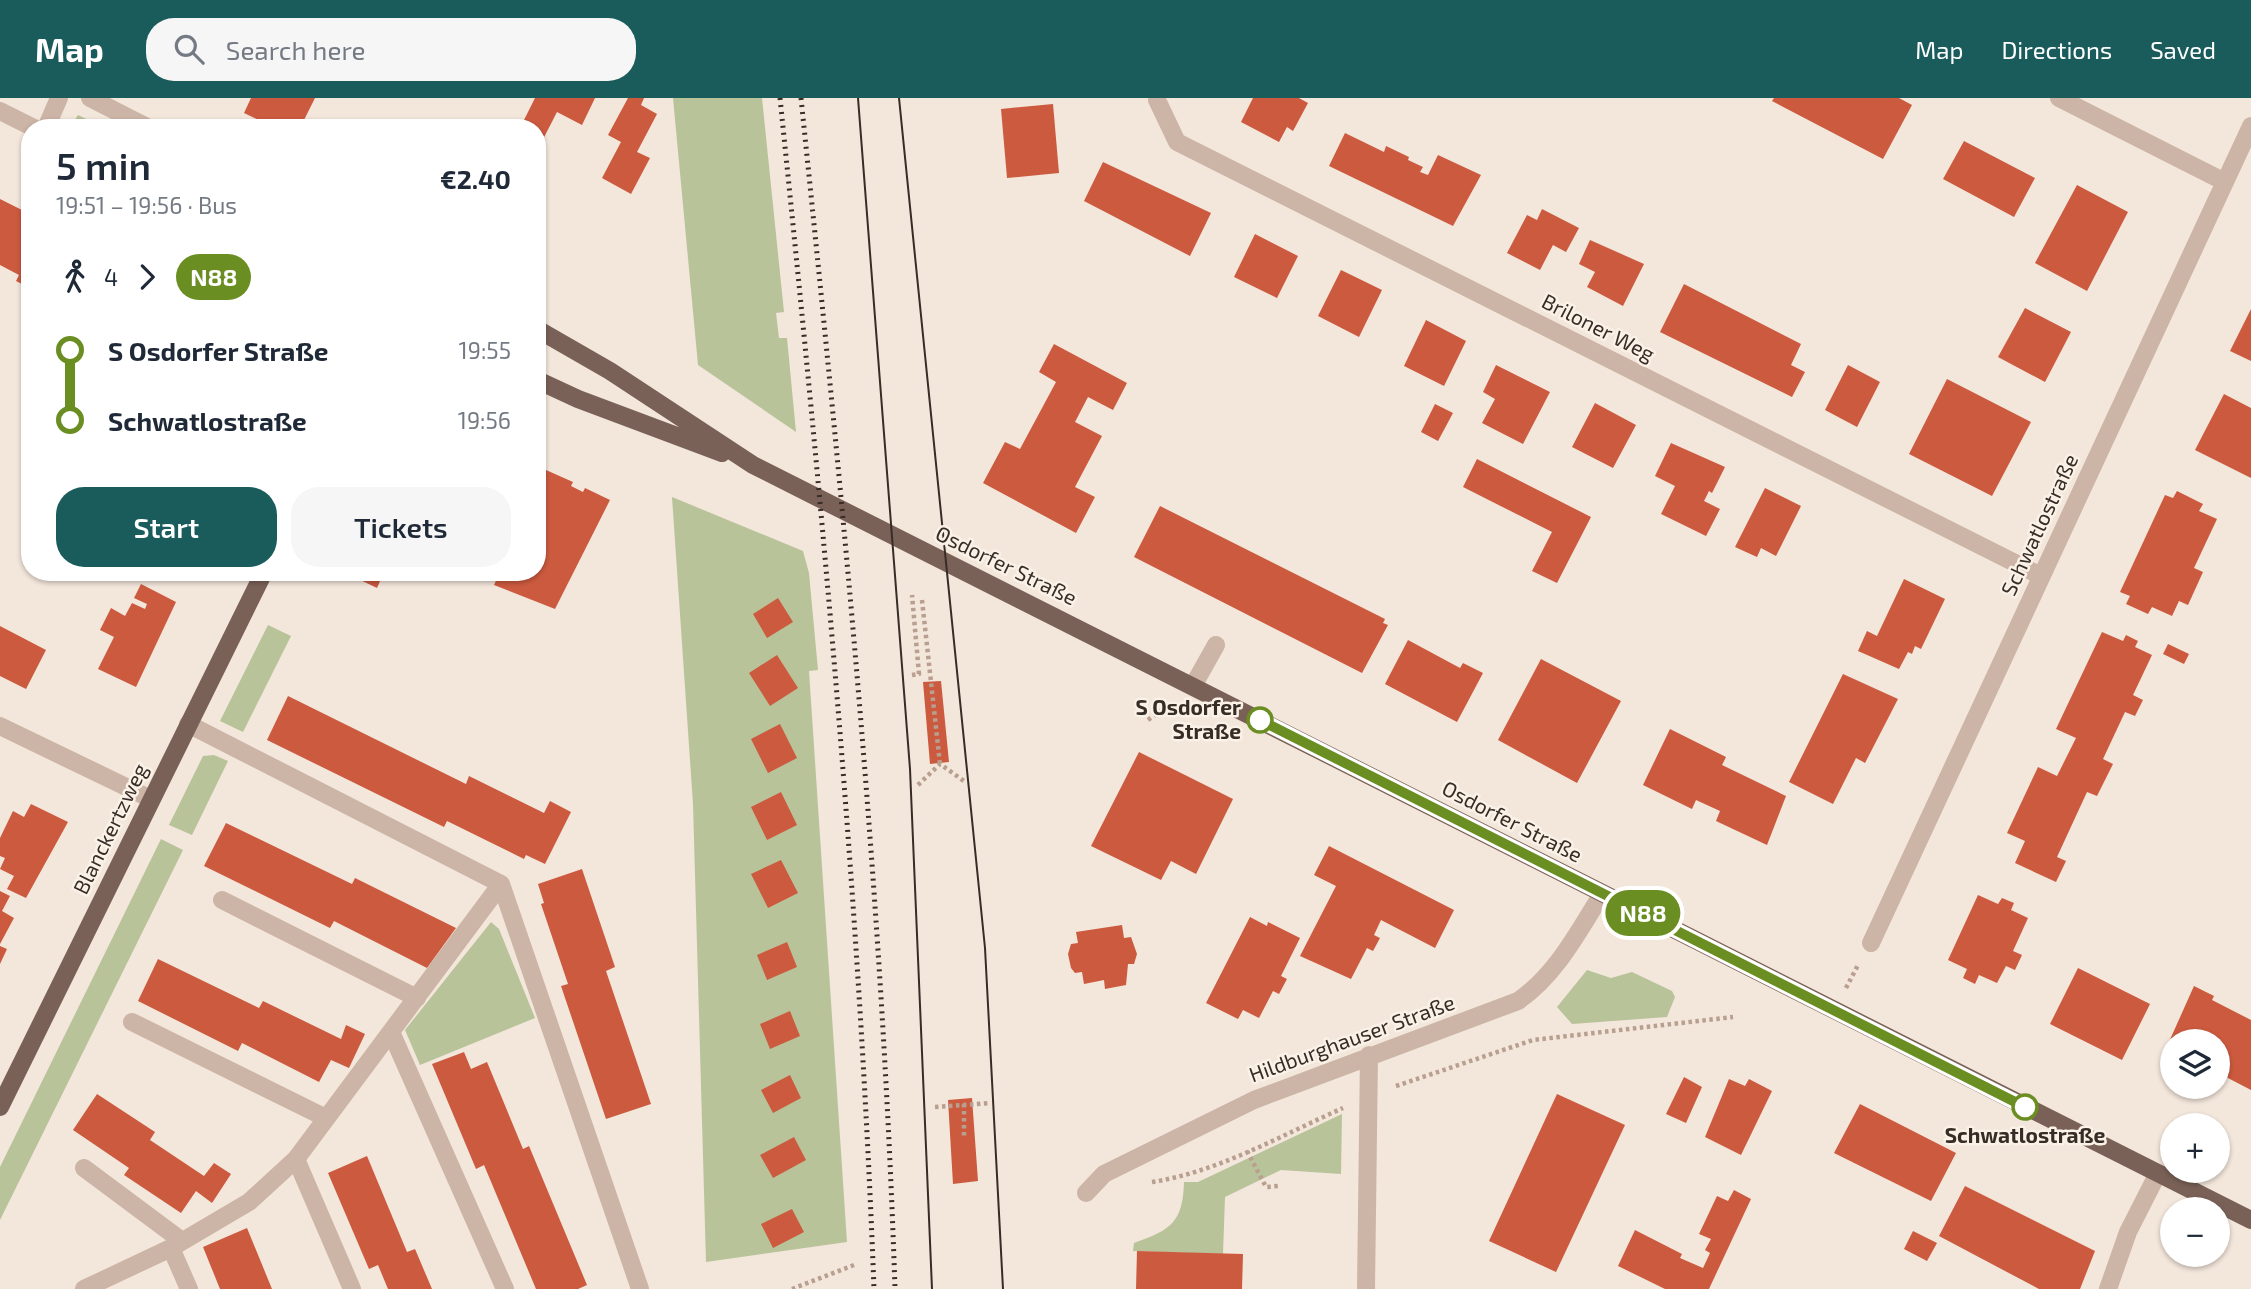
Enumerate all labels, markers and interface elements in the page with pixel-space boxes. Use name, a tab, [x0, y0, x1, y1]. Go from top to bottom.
search box	[146, 18, 636, 81]
text: Map	[35, 29, 104, 69]
icon: search	[170, 30, 208, 68]
text: Search here	[226, 34, 365, 65]
text: Map	[1915, 35, 1963, 64]
text: Directions	[2001, 35, 2112, 64]
text: Saved	[2150, 35, 2216, 64]
text: 5 min	[56, 142, 151, 188]
text: €2.40	[440, 163, 511, 194]
text: 19:51 – 19:56 · Bus	[56, 191, 237, 219]
icon: walk	[56, 258, 94, 296]
icon: forward	[128, 258, 166, 296]
text: N88	[190, 262, 237, 291]
text: 4	[104, 263, 118, 291]
street label: Briloner Weg	[1538, 288, 1659, 366]
text: S Osdorfer Straße	[108, 335, 328, 366]
text: 19:55	[459, 336, 511, 364]
text: Schwatlostraße	[108, 405, 307, 436]
text: 19:56	[458, 406, 511, 434]
street label: Schwatlostraße	[1995, 450, 2082, 599]
button: Start	[56, 487, 277, 567]
button: Tickets	[291, 487, 511, 567]
street label: Osdorfer Straße	[932, 520, 1081, 610]
place label: S Osdorfer Straße	[1135, 694, 1241, 743]
marker: S Osdorfer Straße	[1247, 707, 1273, 733]
street label: Blanckertzweg	[67, 759, 152, 898]
street label: Osdorfer Straße	[1438, 775, 1587, 867]
line badge: N88	[1603, 890, 1683, 936]
text: N88	[1619, 898, 1667, 927]
street label: Hildburghauser Straße	[1245, 989, 1458, 1086]
map controls	[2160, 1029, 2230, 1267]
button: layers	[2160, 1029, 2230, 1099]
marker: Schwatlostraße	[2012, 1094, 2038, 1120]
button: +	[2160, 1113, 2230, 1183]
place label: Schwatlostraße	[1945, 1122, 2105, 1147]
button: −	[2160, 1197, 2230, 1267]

